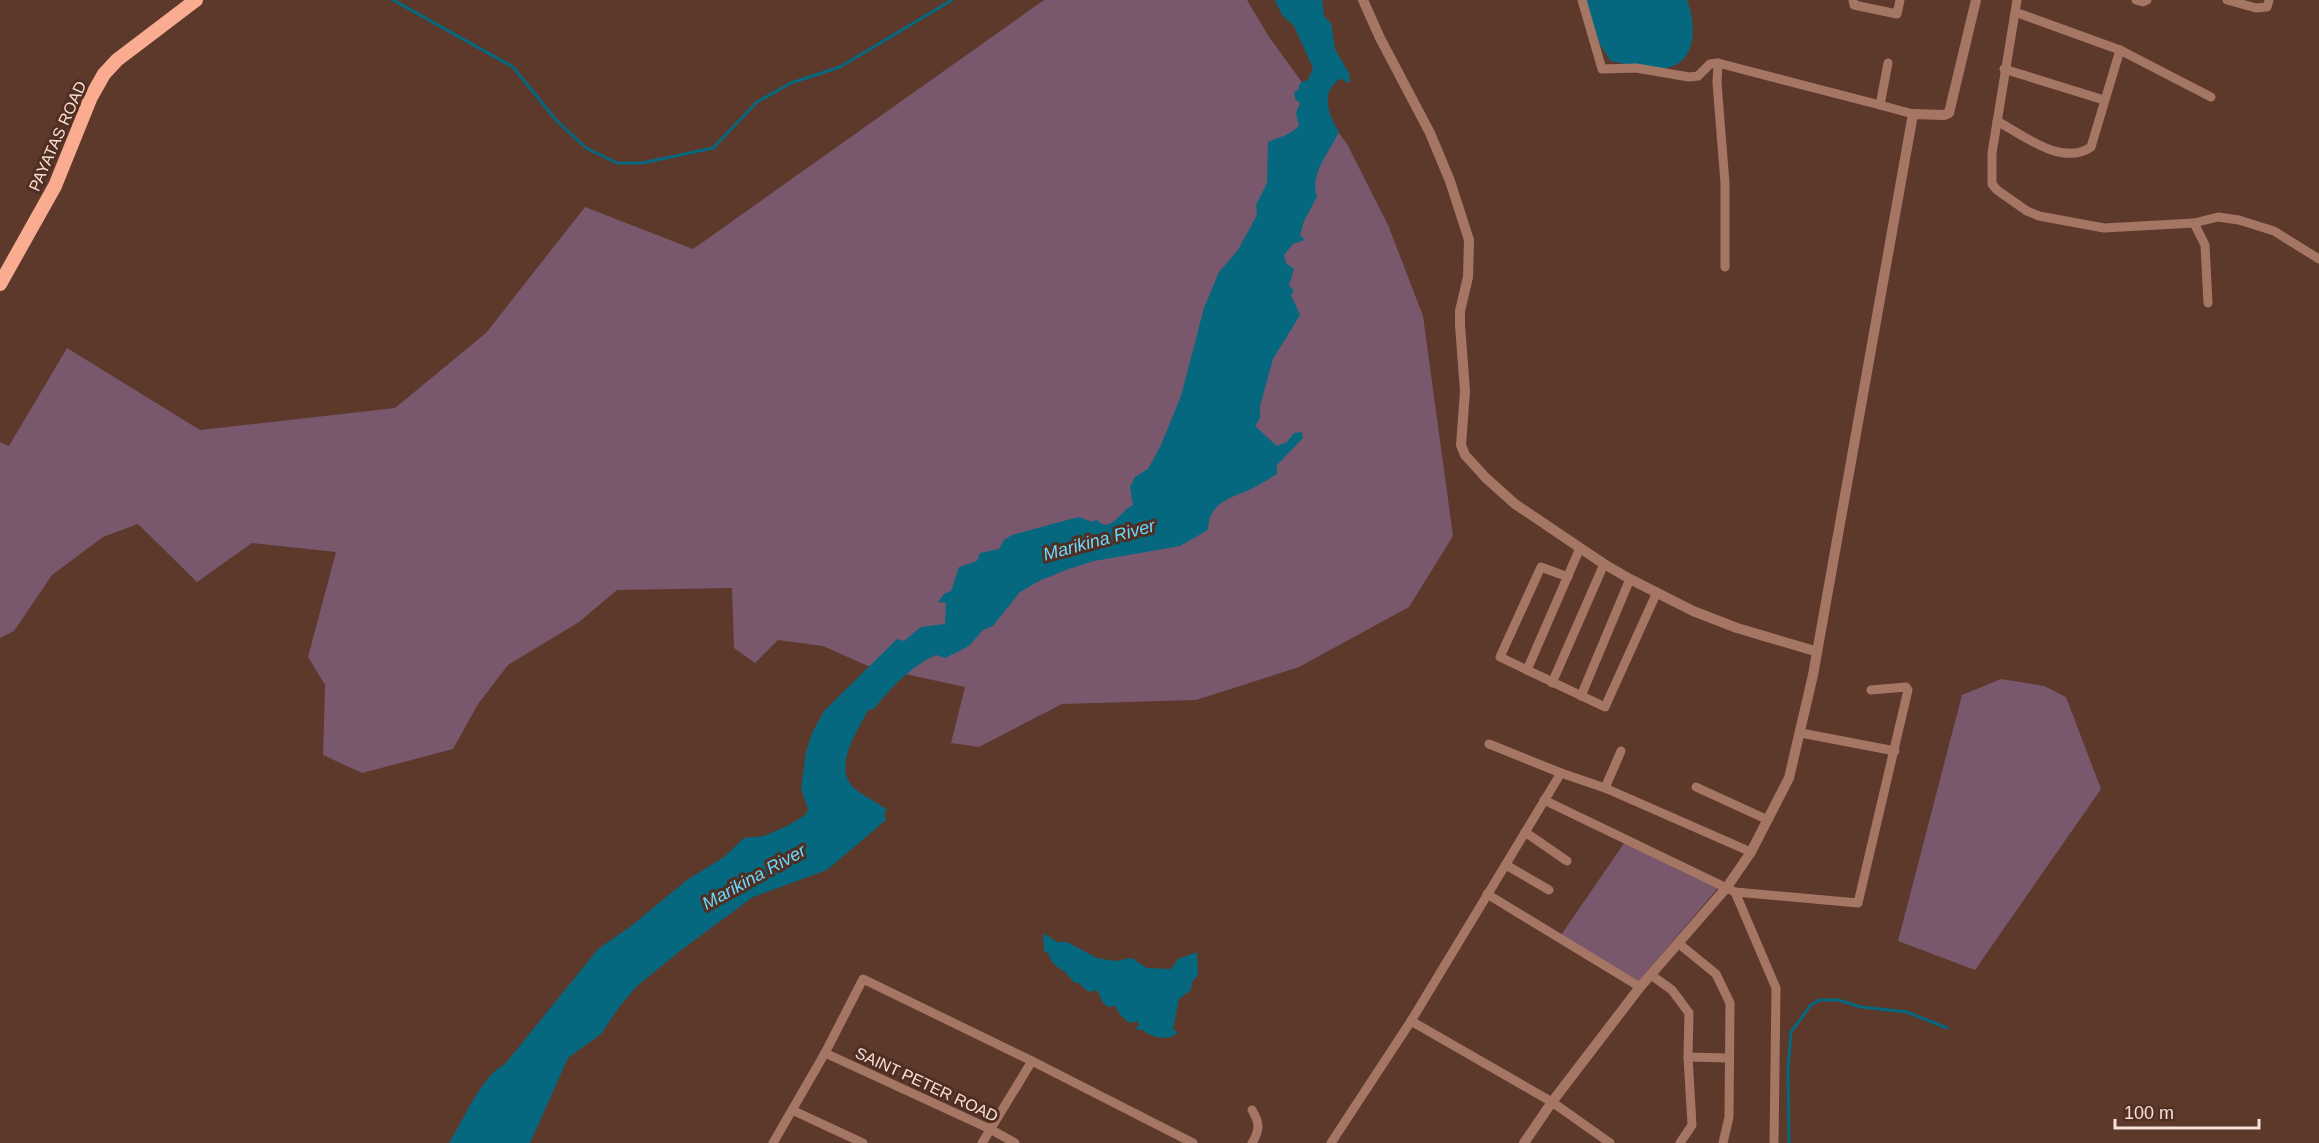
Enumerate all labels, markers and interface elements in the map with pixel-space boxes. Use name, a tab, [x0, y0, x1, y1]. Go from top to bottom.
street label: PAYATAS ROAD	[26, 79, 89, 194]
water label: Marikina River	[1041, 515, 1158, 565]
water label: Marikina River	[699, 840, 810, 914]
street label: SAINT PETER ROAD	[853, 1044, 1001, 1125]
scale bar	[2115, 1092, 2259, 1130]
text: 100 m	[2124, 1103, 2174, 1123]

